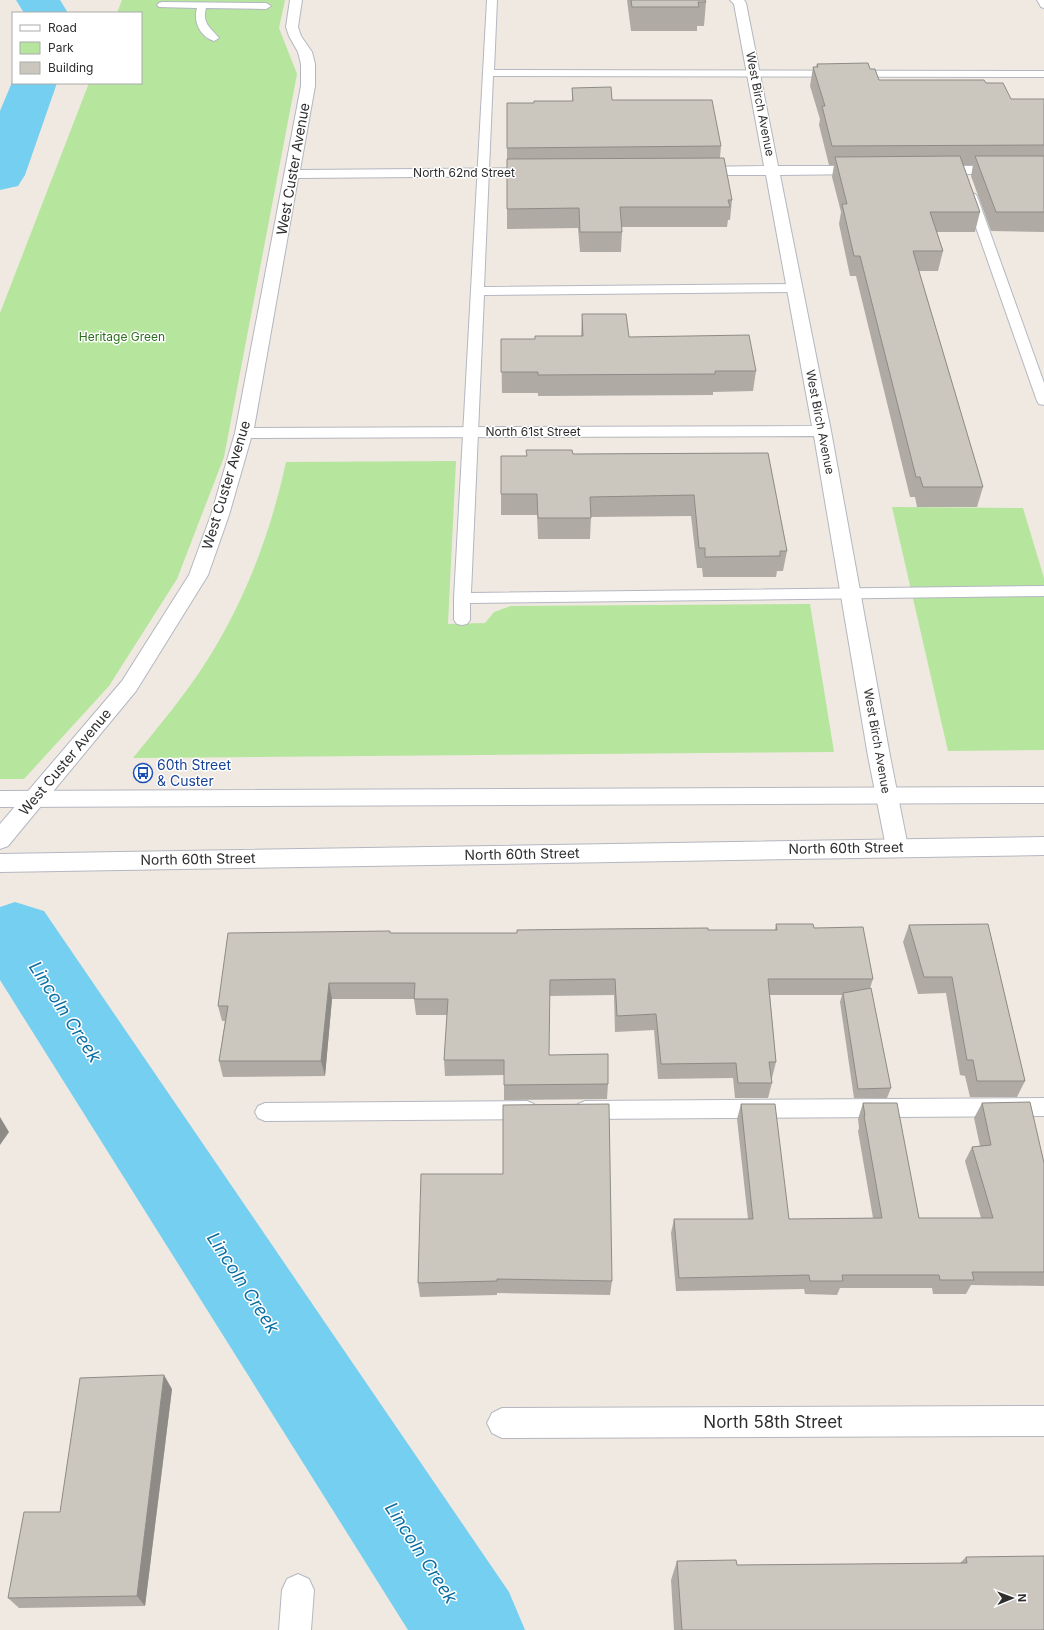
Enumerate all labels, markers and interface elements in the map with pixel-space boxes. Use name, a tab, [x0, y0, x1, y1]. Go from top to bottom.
legend	[12, 12, 142, 84]
text: Road	[48, 20, 77, 35]
text: Park	[48, 40, 74, 55]
street label: West Birch Avenue	[743, 50, 778, 158]
text: Building	[48, 60, 93, 75]
street label: West Custer Avenue	[272, 101, 313, 236]
street label: North 62nd Street	[413, 165, 515, 180]
park label: Heritage Green	[79, 329, 165, 344]
street label: West Birch Avenue	[803, 368, 838, 476]
street label: West Custer Avenue	[198, 418, 253, 551]
street label: North 61st Street	[485, 424, 581, 439]
street label: West Birch Avenue	[861, 687, 894, 795]
street label: West Custer Avenue	[15, 705, 114, 818]
place label: 60th Street & Custer	[157, 756, 231, 789]
bus stop icon: 60th Street & Custer	[132, 762, 154, 784]
street label: North 60th Street	[788, 838, 904, 857]
street label: North 60th Street	[464, 844, 580, 863]
street label: North 60th Street	[140, 849, 256, 868]
water label: Lincoln Creek	[25, 957, 107, 1067]
water label: Lincoln Creek	[203, 1228, 285, 1338]
street label: North 58th Street	[703, 1412, 843, 1432]
water label: Lincoln Creek	[381, 1498, 463, 1608]
north arrow	[992, 1578, 1032, 1618]
text: N	[1015, 1594, 1029, 1602]

